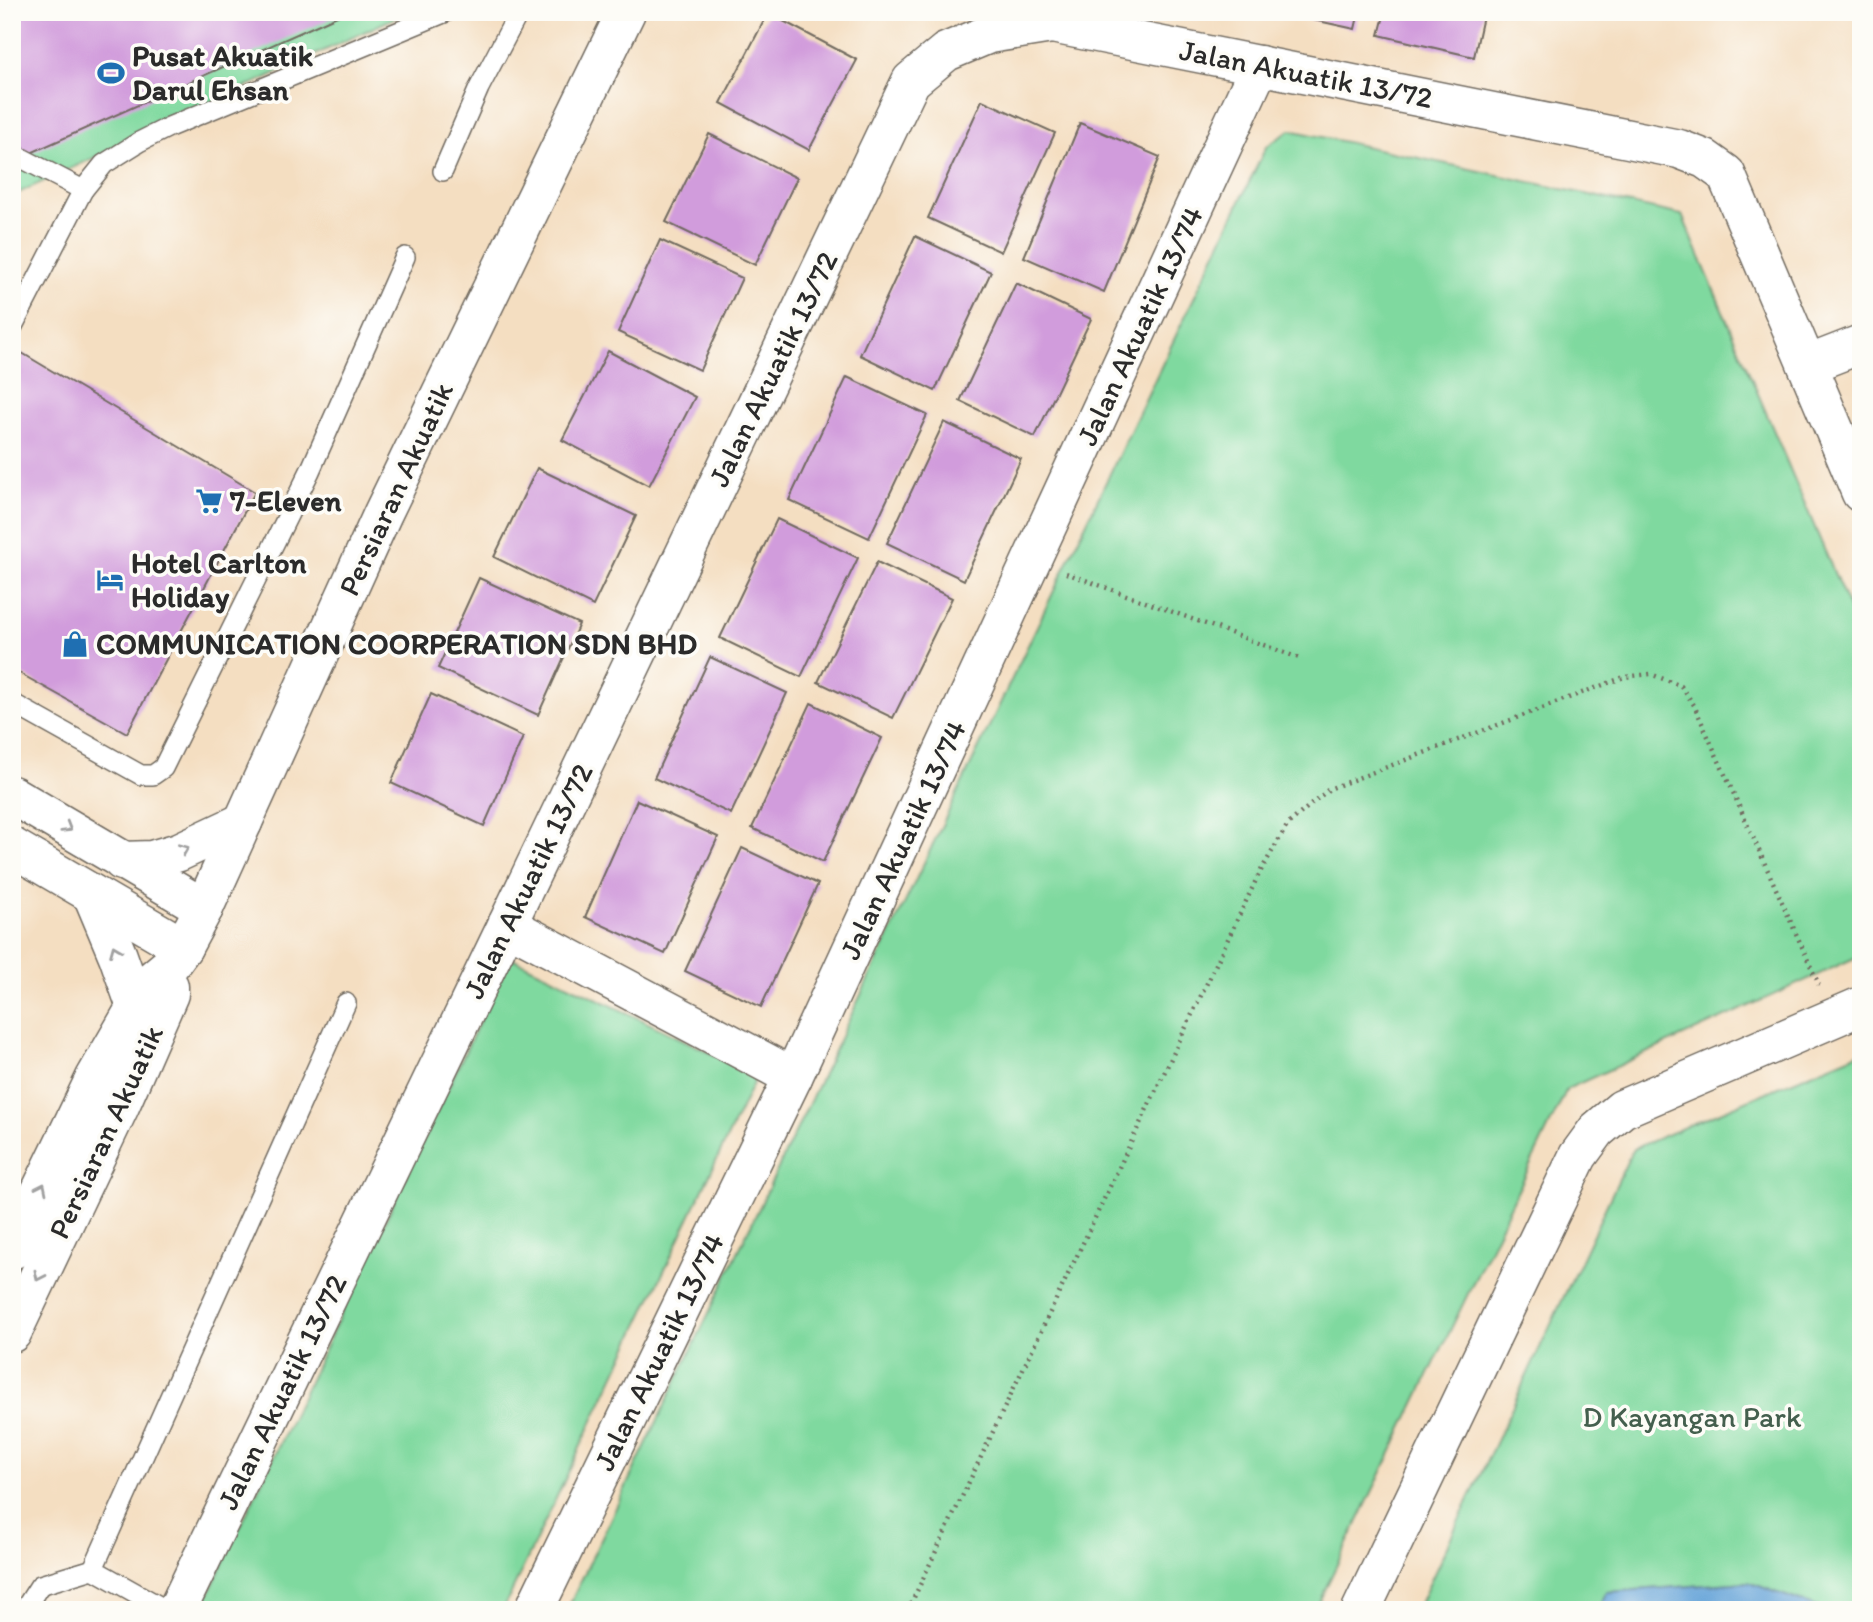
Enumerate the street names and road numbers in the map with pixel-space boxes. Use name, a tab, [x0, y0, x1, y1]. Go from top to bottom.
street label: Jalan Akuatik 13/72	[1176, 31, 1436, 116]
street label: Jalan Akuatik 13/74	[1068, 200, 1211, 451]
street label: Jalan Akuatik 13/72	[700, 245, 846, 492]
street label: Persiaran Akuatik	[330, 376, 461, 601]
street label: Jalan Akuatik 13/74	[831, 714, 974, 965]
street label: Jalan Akuatik 13/72	[455, 757, 601, 1004]
street label: Persiaran Akuatik	[40, 1019, 171, 1244]
street label: Jalan Akuatik 13/74	[585, 1227, 732, 1476]
street label: Jalan Akuatik 13/72	[209, 1268, 355, 1515]

